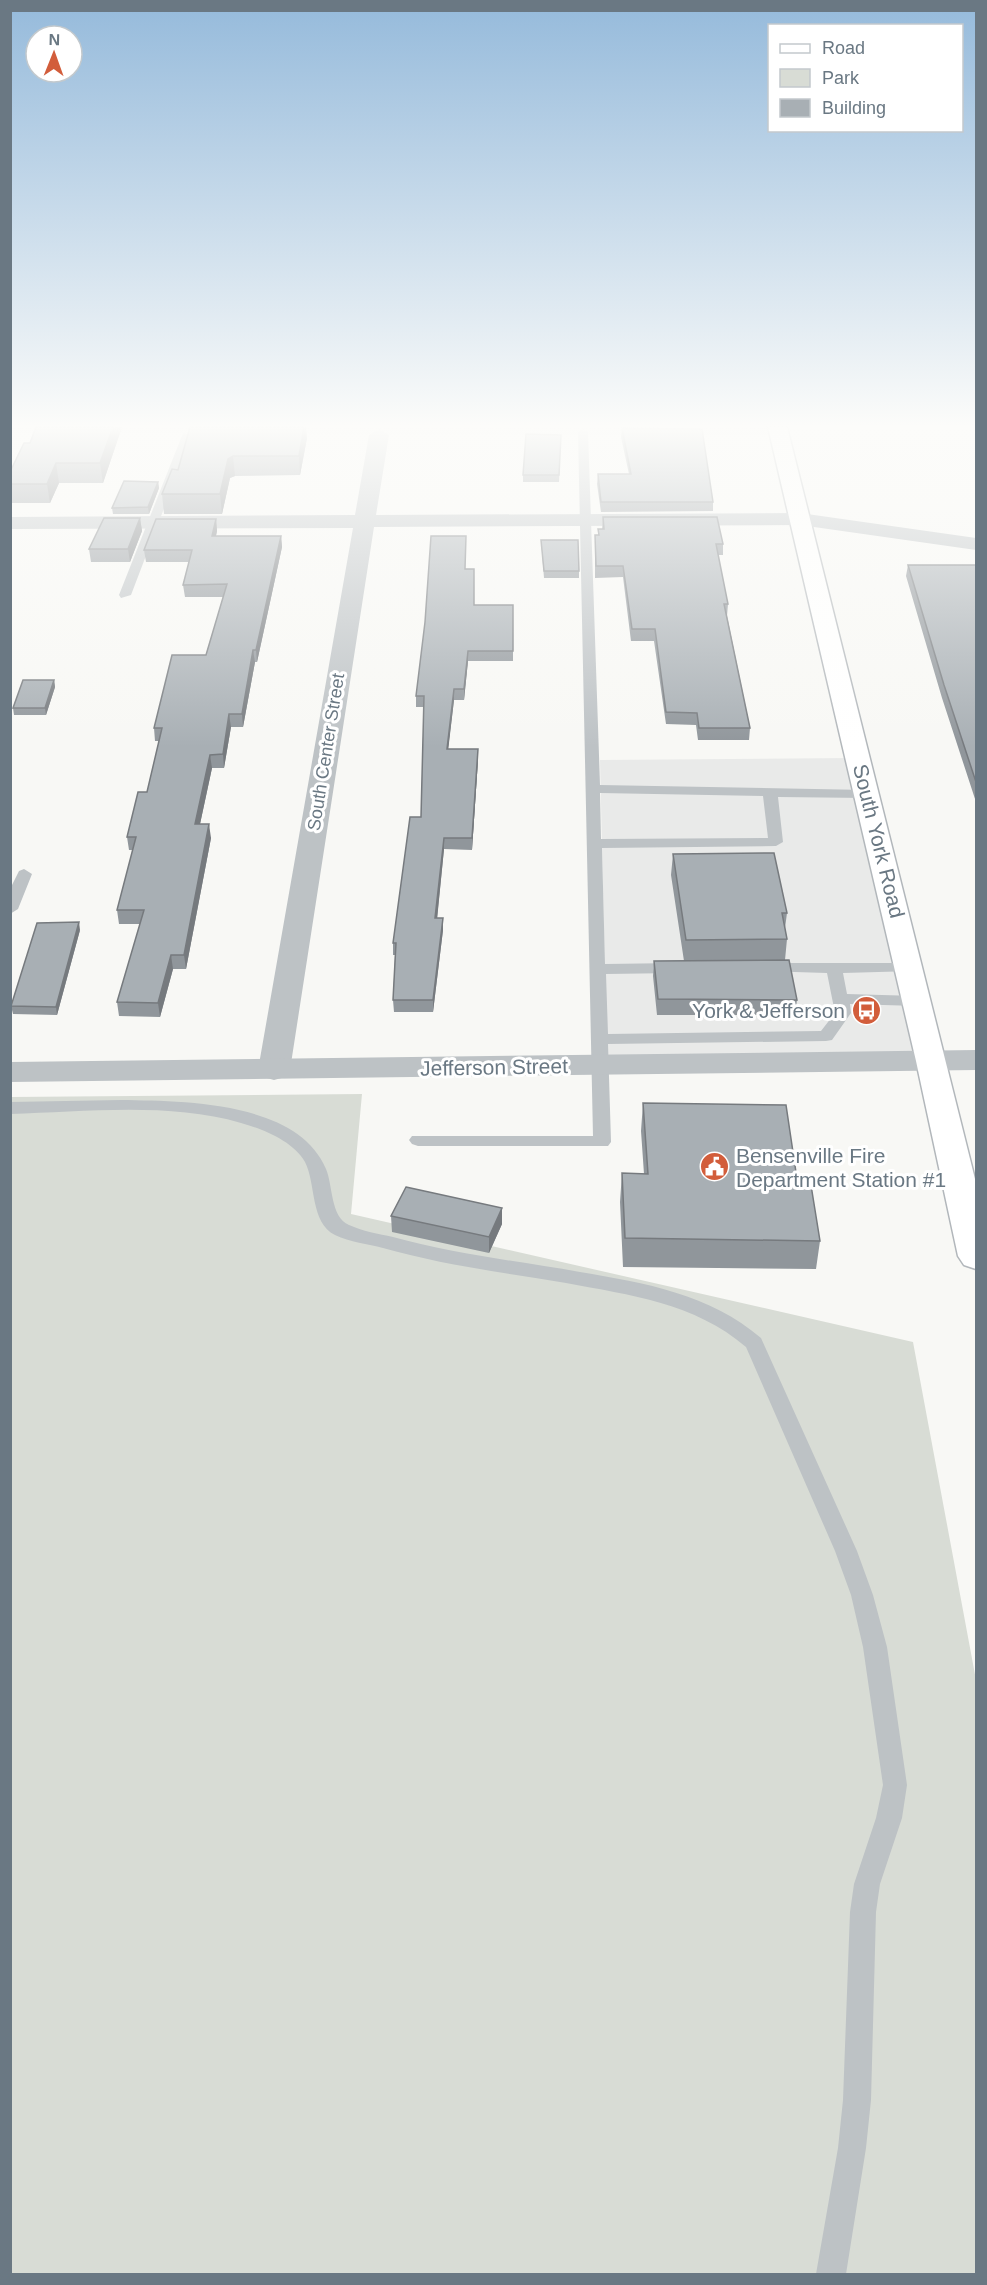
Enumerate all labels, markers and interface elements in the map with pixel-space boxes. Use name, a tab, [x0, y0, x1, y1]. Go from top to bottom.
north arrow	[24, 24, 84, 84]
legend	[768, 24, 963, 132]
text: N	[48, 31, 60, 48]
text: Road	[822, 38, 865, 58]
text: Park	[822, 68, 860, 88]
text: Building	[822, 98, 886, 118]
street label: South Center Street	[304, 672, 348, 832]
street label: South York Road	[849, 762, 909, 920]
bus stop icon: York & Jefferson	[850, 994, 882, 1026]
place label: York & Jefferson	[692, 999, 845, 1022]
street label: Jefferson Street	[420, 1054, 568, 1080]
place label: Bensenville Fire Department Station #1	[736, 1144, 946, 1191]
public building icon: Bensenville Fire Department Station #1	[699, 1151, 731, 1183]

